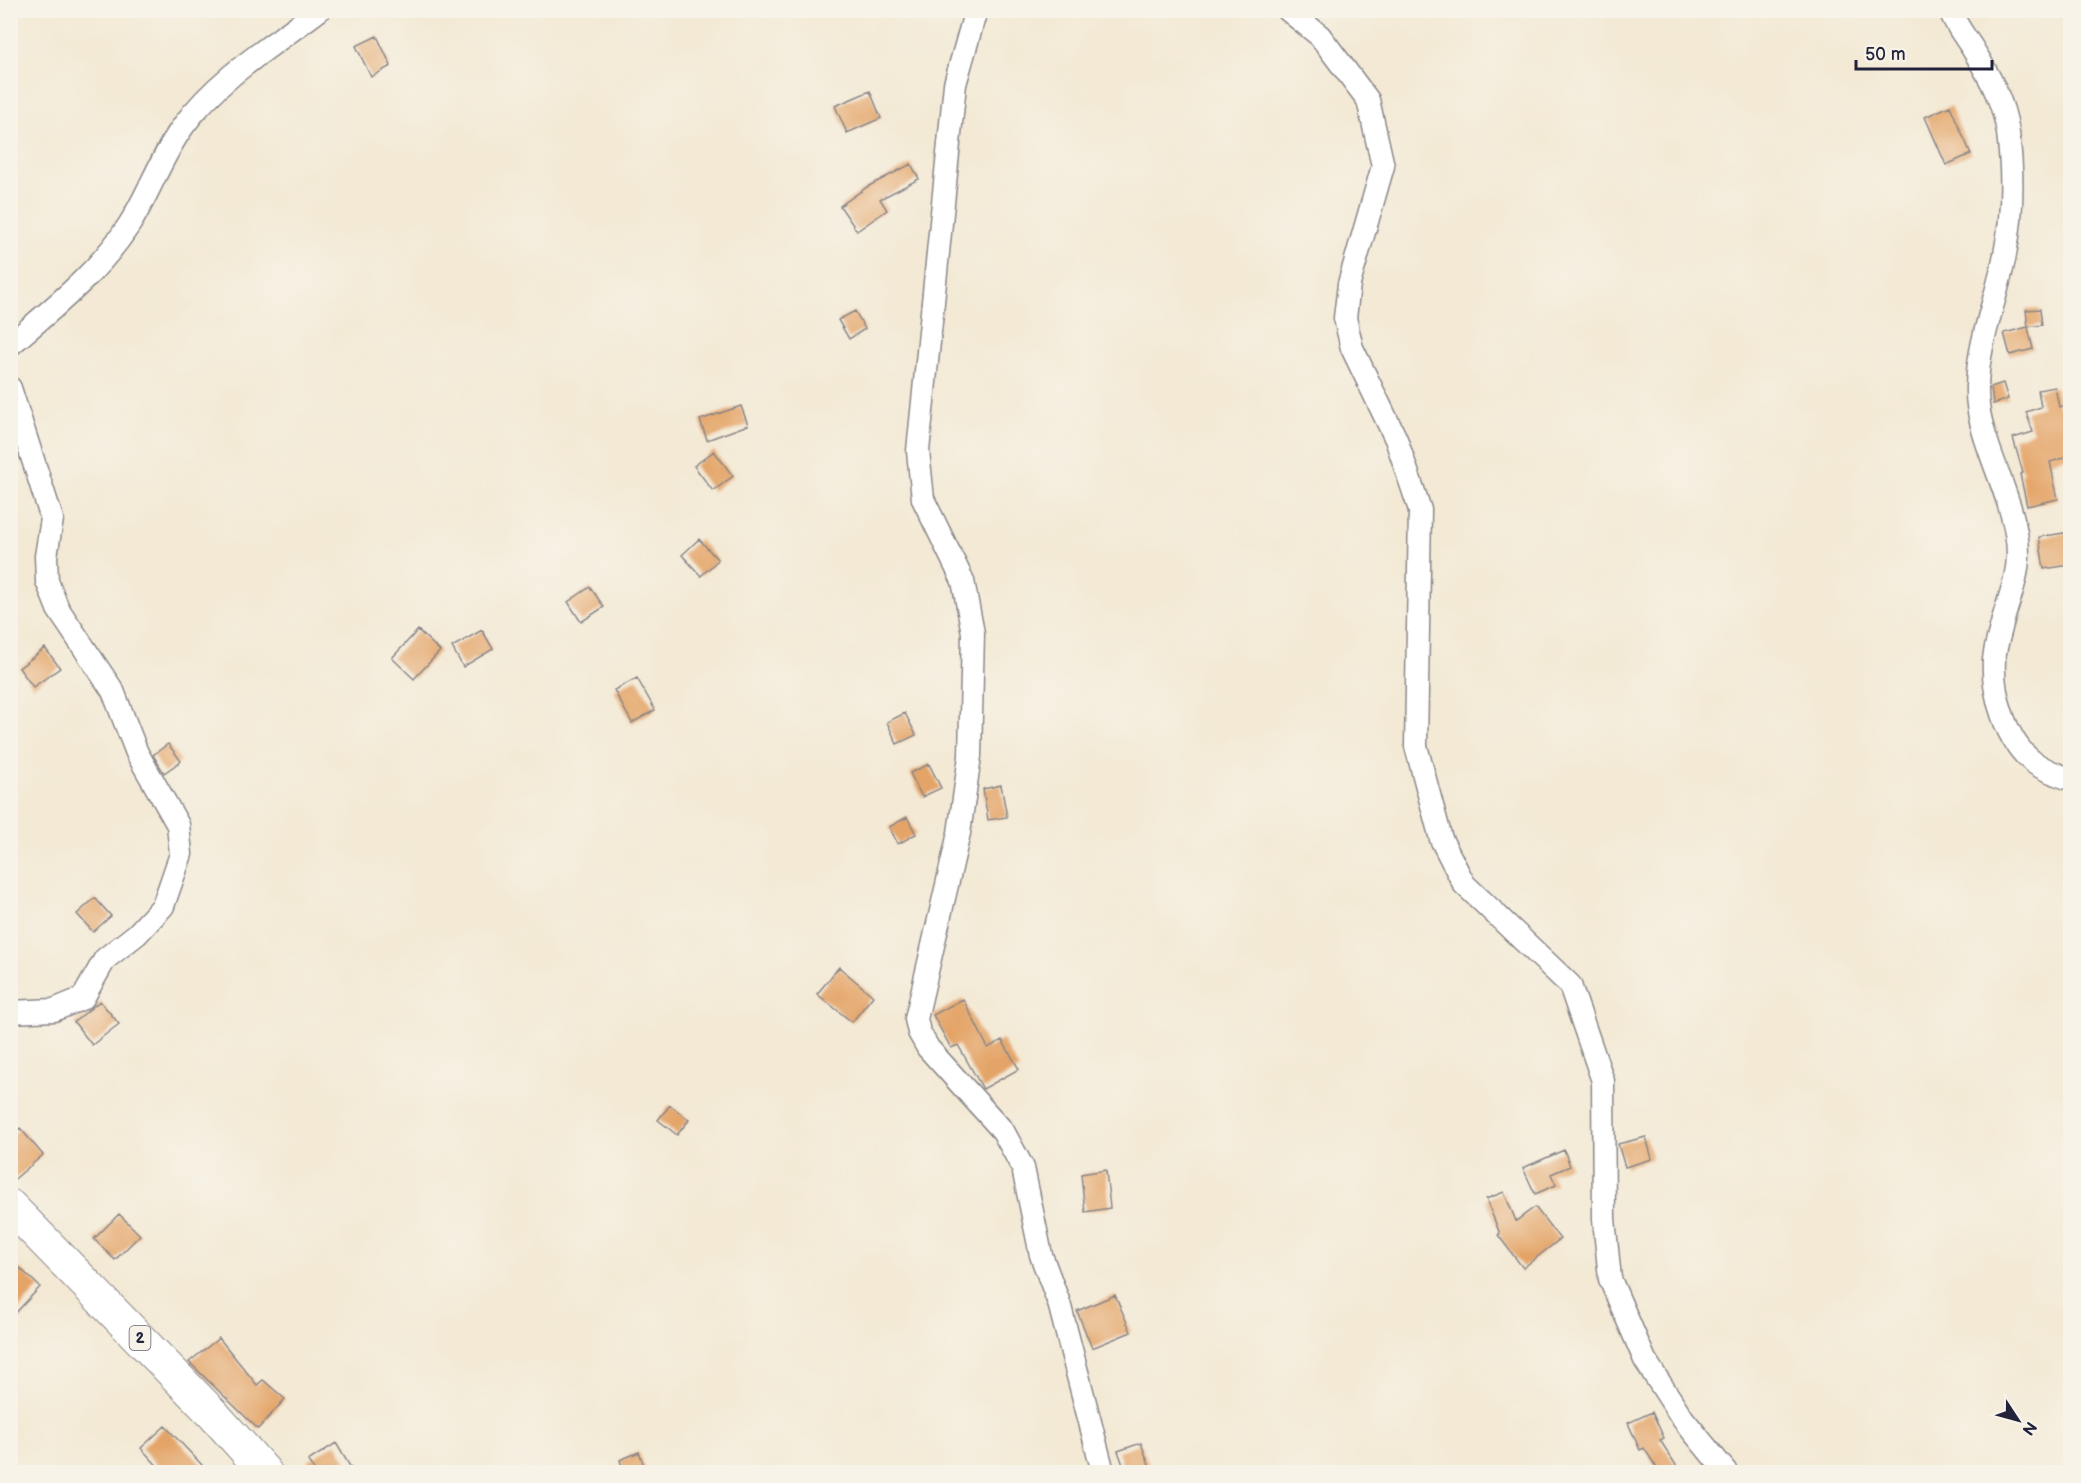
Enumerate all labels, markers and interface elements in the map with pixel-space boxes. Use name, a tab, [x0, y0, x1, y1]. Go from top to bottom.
scale bar	[1856, 33, 1992, 71]
text: 50 m	[1865, 44, 1906, 65]
road number: 2	[130, 1326, 150, 1350]
north arrow	[1988, 1390, 2048, 1450]
text: N	[2018, 1417, 2040, 1438]

